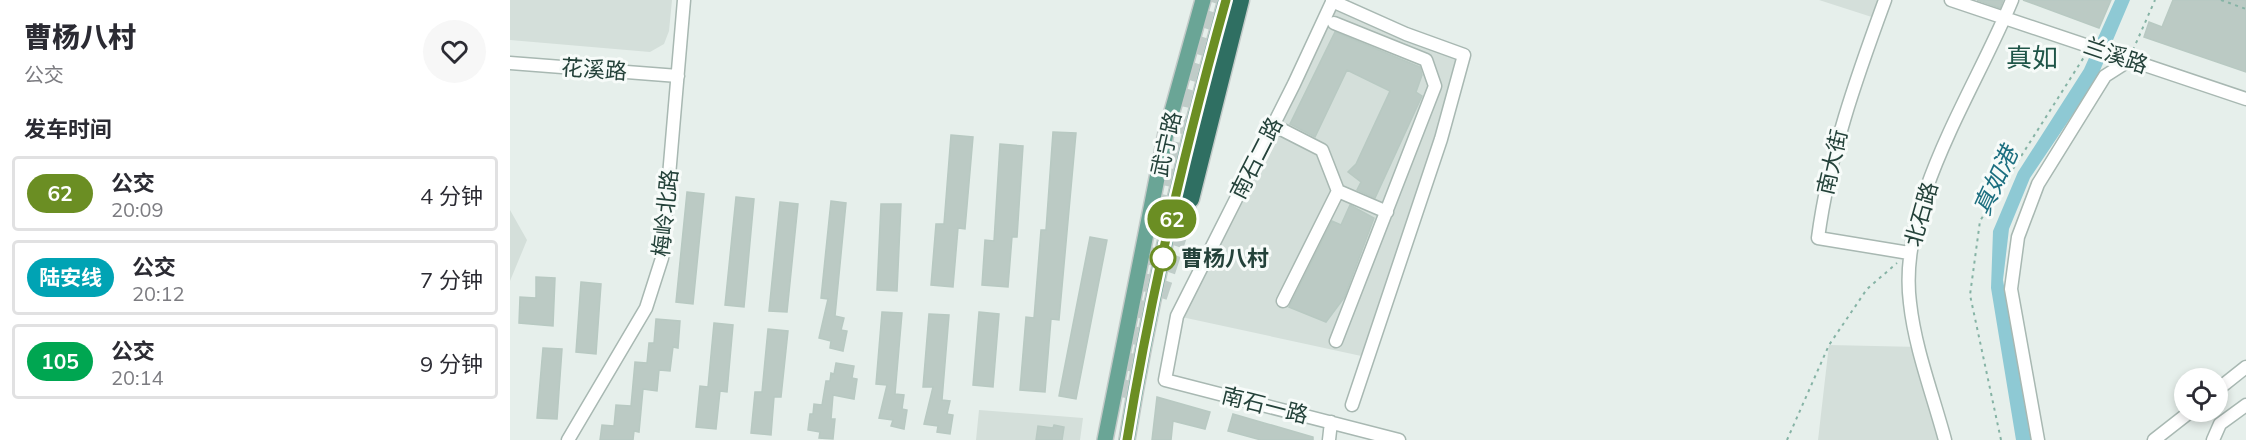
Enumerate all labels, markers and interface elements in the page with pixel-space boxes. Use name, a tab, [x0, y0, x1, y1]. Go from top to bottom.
text: 曹杨八村	[24, 19, 136, 54]
button: heart	[423, 20, 486, 83]
street label: 兰溪路	[2080, 31, 2152, 79]
district label: 真如	[2006, 41, 2058, 74]
street label: 花溪路	[560, 53, 628, 85]
text: 公交	[24, 62, 64, 87]
street label: 武宁路	[1145, 109, 1187, 179]
street label: 南石二路	[1224, 112, 1288, 204]
text: 发车时间	[24, 115, 112, 143]
street label: 南大街	[1811, 127, 1853, 197]
water label: 真如港	[1966, 139, 2025, 220]
street label: 梅岭北路	[646, 168, 684, 258]
text: 公交	[111, 169, 155, 197]
street label: 北石路	[1898, 178, 1944, 250]
text: 62	[47, 180, 73, 206]
text: 4 分钟	[420, 182, 483, 210]
text: 20:09	[111, 197, 164, 222]
line badge: 62	[1145, 200, 1199, 238]
text: 62	[1159, 206, 1185, 232]
place label: 曹杨八村	[1181, 244, 1269, 272]
marker: 曹杨八村	[1150, 245, 1176, 271]
text: 公交	[132, 253, 176, 281]
text: 陆安线	[39, 264, 102, 290]
text: 7 分钟	[420, 266, 483, 294]
text: 20:12	[132, 281, 185, 306]
text: 公交	[111, 337, 155, 365]
text: 105	[41, 348, 79, 374]
text: 9 分钟	[420, 350, 483, 378]
text: 20:14	[111, 365, 164, 390]
map controls	[2174, 368, 2228, 422]
button: locate	[2174, 368, 2228, 422]
street label: 南石一路	[1219, 381, 1311, 429]

